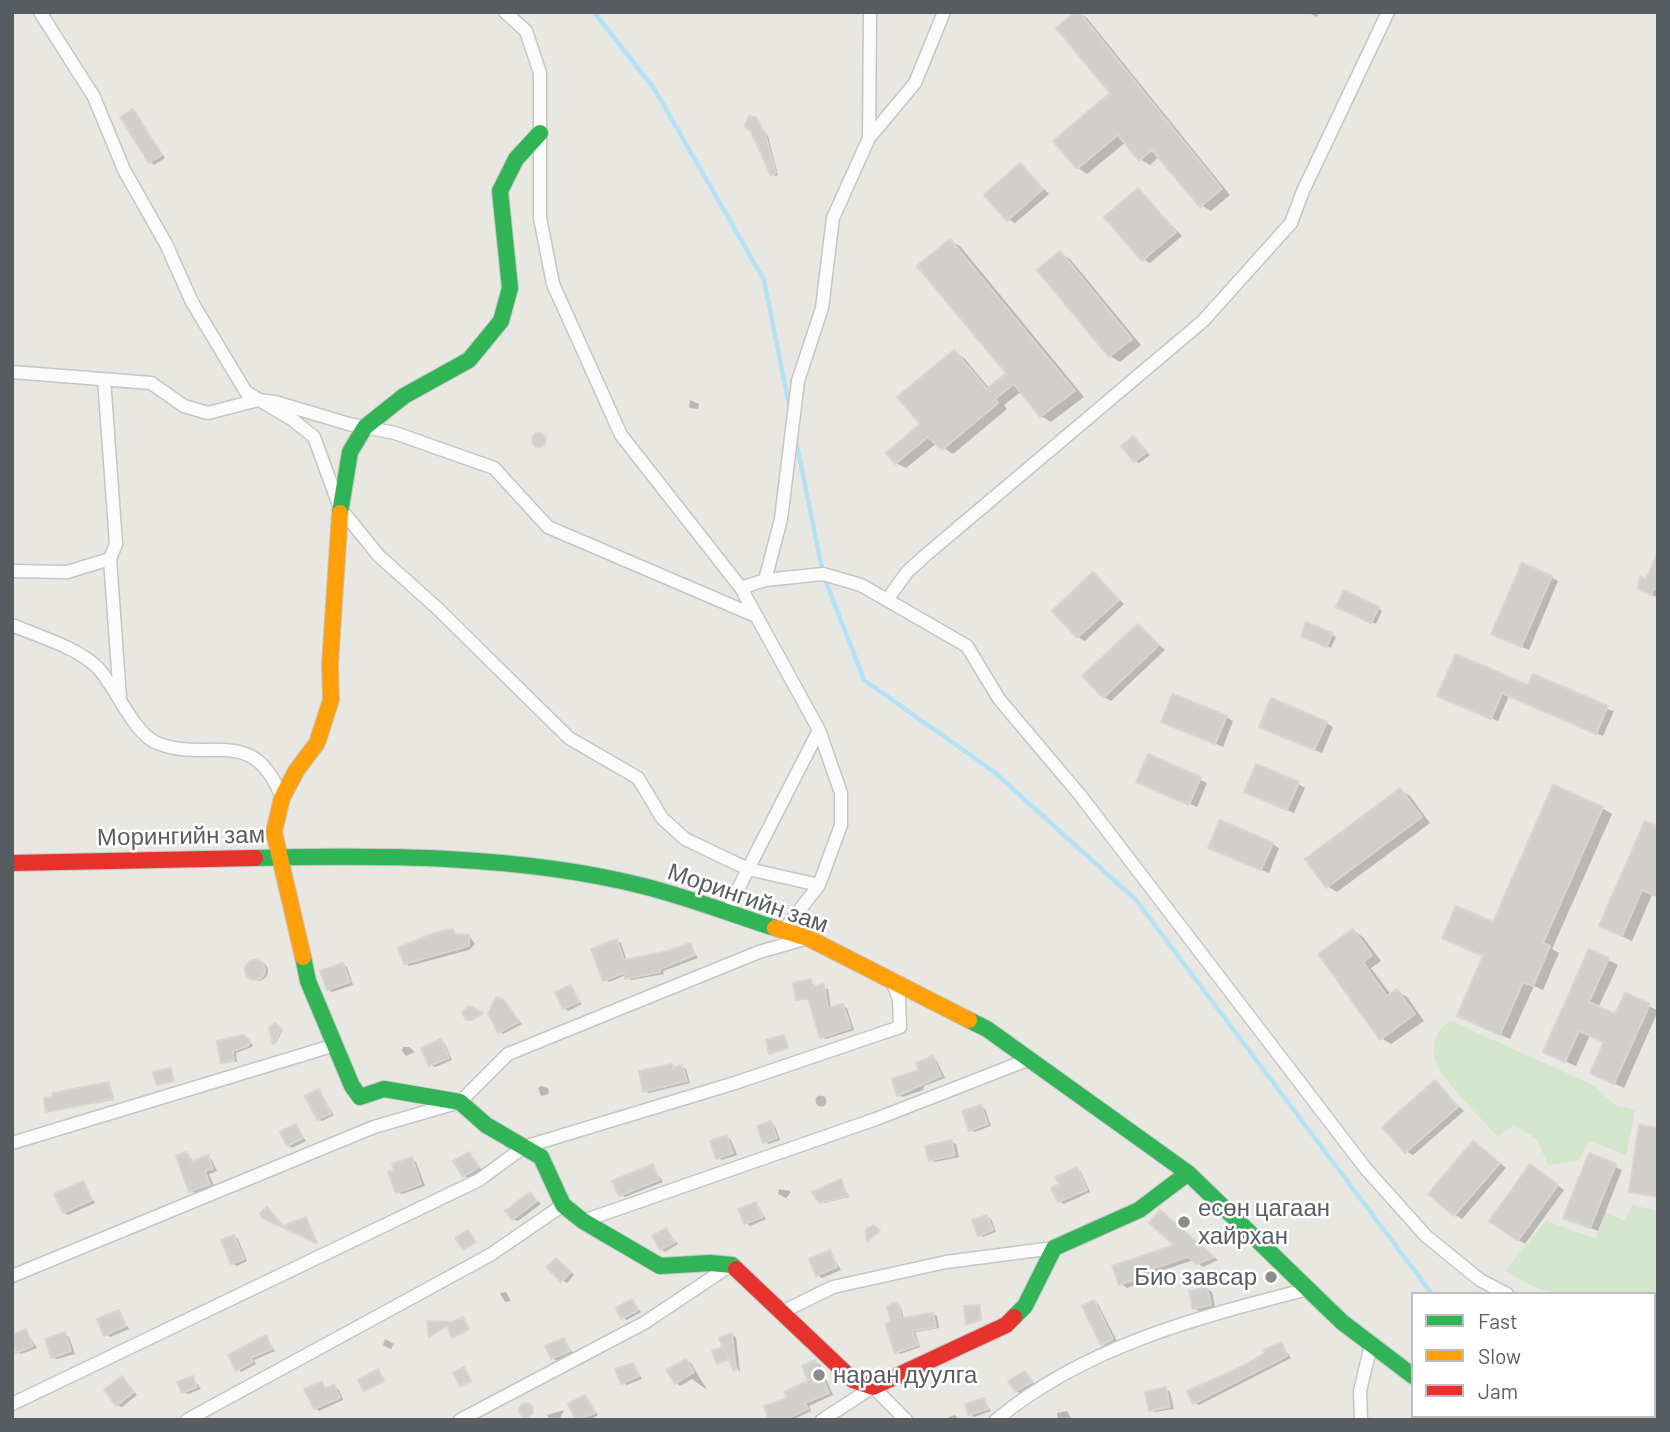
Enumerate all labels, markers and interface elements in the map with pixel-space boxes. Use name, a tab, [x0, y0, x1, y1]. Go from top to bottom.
street label: Морингийн зам	[97, 820, 265, 852]
street label: Морингийн зам	[664, 857, 832, 939]
place label: есөн цагаан хайрхан	[1198, 1194, 1330, 1250]
marker: есөн цагаан хайрхан	[1176, 1214, 1192, 1230]
place label: Био завсар	[1134, 1263, 1257, 1291]
marker: Био завсар	[1263, 1269, 1279, 1285]
legend	[1411, 1292, 1656, 1418]
text: Fast	[1478, 1308, 1518, 1333]
text: Slow	[1478, 1343, 1521, 1368]
place label: наран дуулга	[833, 1361, 977, 1389]
marker: наран дуулга	[811, 1367, 827, 1383]
text: Jam	[1478, 1378, 1518, 1403]

